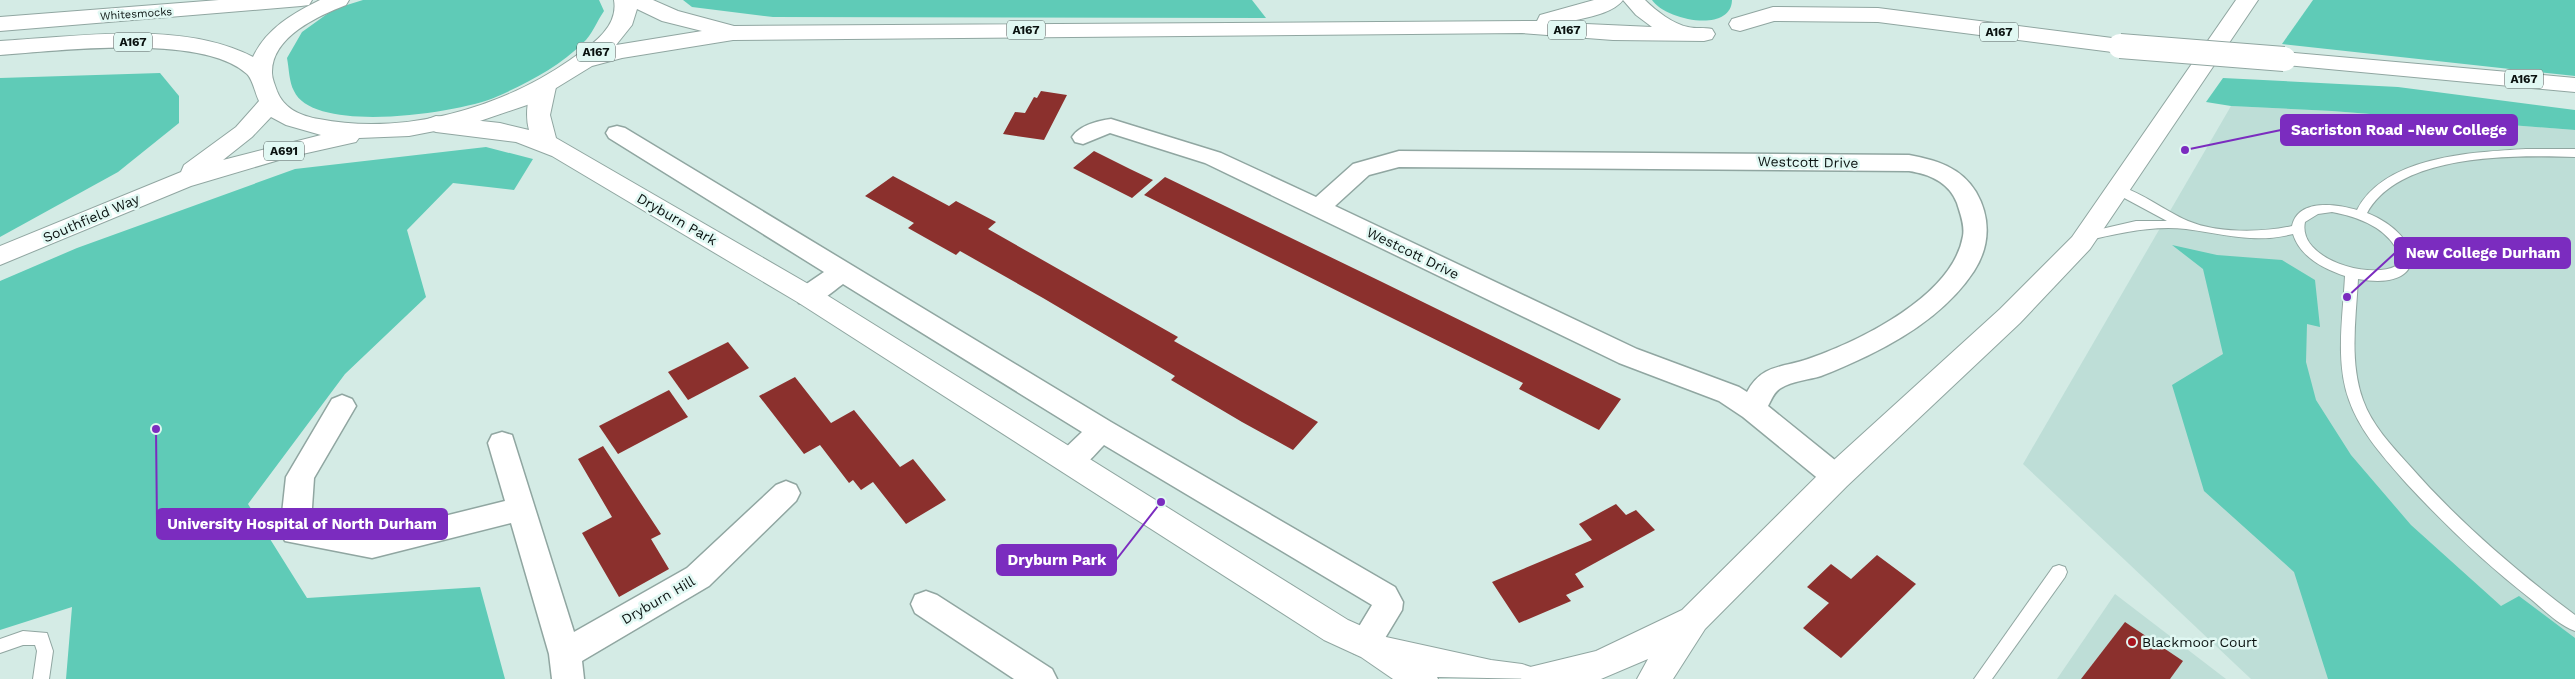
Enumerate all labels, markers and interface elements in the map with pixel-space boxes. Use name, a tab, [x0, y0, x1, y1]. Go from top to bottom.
street label: Whitesmocks	[100, 5, 173, 23]
road number: A167	[1007, 20, 1045, 40]
road number: A167	[1548, 20, 1586, 40]
road number: A167	[1980, 22, 2018, 42]
road number: A167	[114, 32, 152, 52]
road number: A167	[577, 42, 615, 62]
road number: A167	[2505, 70, 2543, 88]
callout: Sacriston Road -New College	[2281, 115, 2517, 145]
text: Sacriston Road -New College	[2291, 121, 2507, 139]
road number: A691	[264, 142, 304, 160]
street label: Westcott Drive	[1757, 153, 1859, 171]
street label: Southfield Way	[41, 190, 142, 245]
street label: Dryburn Park	[634, 190, 720, 248]
street label: Westcott Drive	[1364, 224, 1462, 282]
callout: New College Durham	[2395, 238, 2570, 268]
text: New College Durham	[2406, 244, 2560, 262]
callout: University Hospital of North Durham	[157, 509, 447, 539]
text: University Hospital of North Durham	[167, 515, 437, 533]
callout: Dryburn Park	[997, 545, 1116, 575]
text: Dryburn Park	[1008, 551, 1107, 569]
street label: Dryburn Hill	[618, 572, 698, 627]
place label: Blackmoor Court	[2142, 634, 2257, 650]
marker: Blackmoor Court	[2126, 636, 2138, 648]

